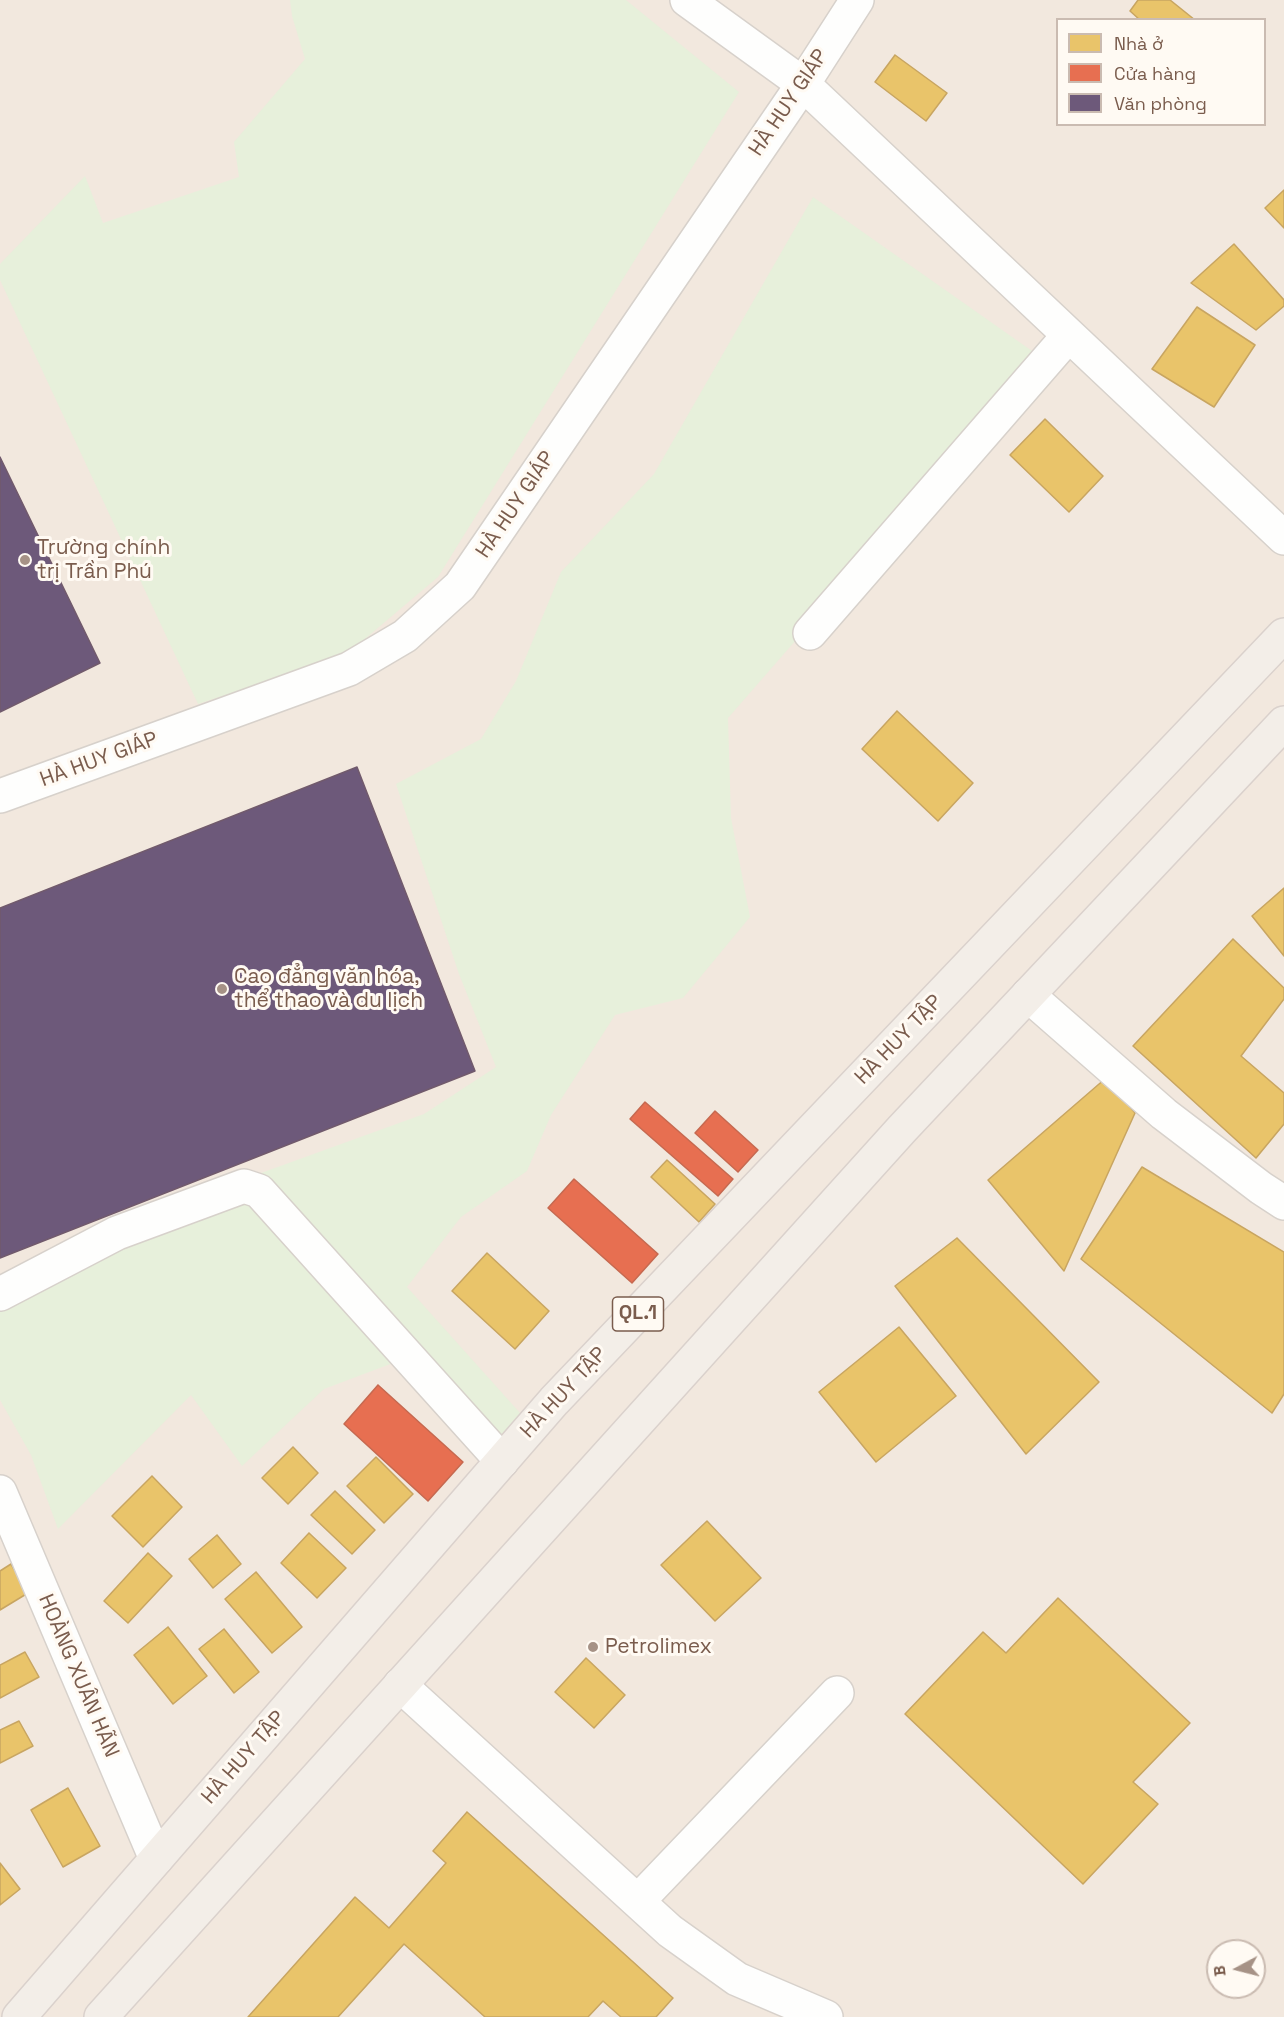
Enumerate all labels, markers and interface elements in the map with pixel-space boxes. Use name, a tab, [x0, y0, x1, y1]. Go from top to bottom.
legend	[1056, 18, 1266, 126]
text: Nhà ở	[1114, 32, 1163, 55]
street label: HÀ HUY GIÁP	[744, 45, 834, 161]
text: Cửa hàng	[1114, 62, 1196, 85]
text: Văn phòng	[1114, 92, 1207, 115]
street label: HÀ HUY GIÁP	[471, 447, 561, 563]
place label: Trường chính trị Trần Phú	[37, 535, 170, 585]
marker: Trường chính trị Trần Phú	[18, 553, 32, 567]
street label: HÀ HUY GIÁP	[37, 727, 161, 793]
place label: Cao đẳng văn hóa, thể thao và du lịch	[234, 964, 423, 1014]
marker: Cao đẳng văn hóa, thể thao và du lịch	[215, 982, 229, 996]
street label: HÀ HUY TẬP	[850, 990, 948, 1090]
road number: QL.1	[612, 1297, 664, 1331]
street label: HÀ HUY TẬP	[516, 1342, 612, 1444]
street label: HOÀNG XUÂN HÃN	[32, 1591, 124, 1761]
place label: Petrolimex	[605, 1634, 712, 1660]
marker: Petrolimex	[586, 1640, 600, 1654]
street label: HÀ HUY TẬP	[197, 1706, 291, 1810]
north arrow	[1206, 1939, 1266, 1999]
text: B	[1209, 1964, 1231, 1978]

